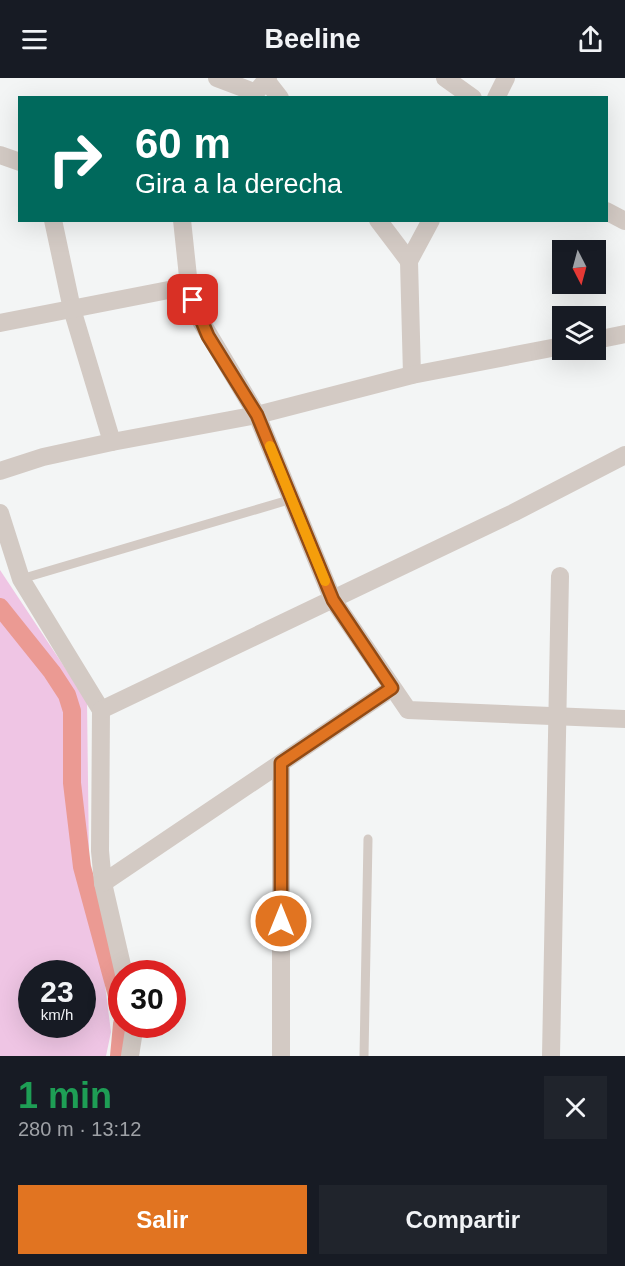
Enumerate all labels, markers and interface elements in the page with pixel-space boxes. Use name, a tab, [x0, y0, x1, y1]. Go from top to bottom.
icon: menu	[18, 23, 51, 56]
icon: share	[574, 23, 607, 56]
text: Beeline	[264, 24, 361, 54]
icon: right	[36, 120, 114, 198]
text: 60 m	[135, 120, 231, 167]
text: Gira a la derecha	[135, 169, 342, 199]
north arrow	[552, 240, 606, 294]
map controls	[552, 240, 606, 360]
pin	[167, 274, 218, 325]
icon: arrive	[176, 283, 209, 316]
button: layers	[552, 306, 606, 360]
position arrow	[249, 889, 313, 953]
speed limit sign: 30	[108, 960, 186, 1038]
text: 23	[40, 975, 74, 1008]
text: km/h	[41, 1006, 73, 1023]
text: 1 min	[18, 1075, 112, 1116]
button: close	[544, 1076, 607, 1139]
text: 280 m · 13:12	[18, 1118, 141, 1140]
button: Salir	[18, 1185, 307, 1254]
button: Compartir	[319, 1185, 607, 1254]

